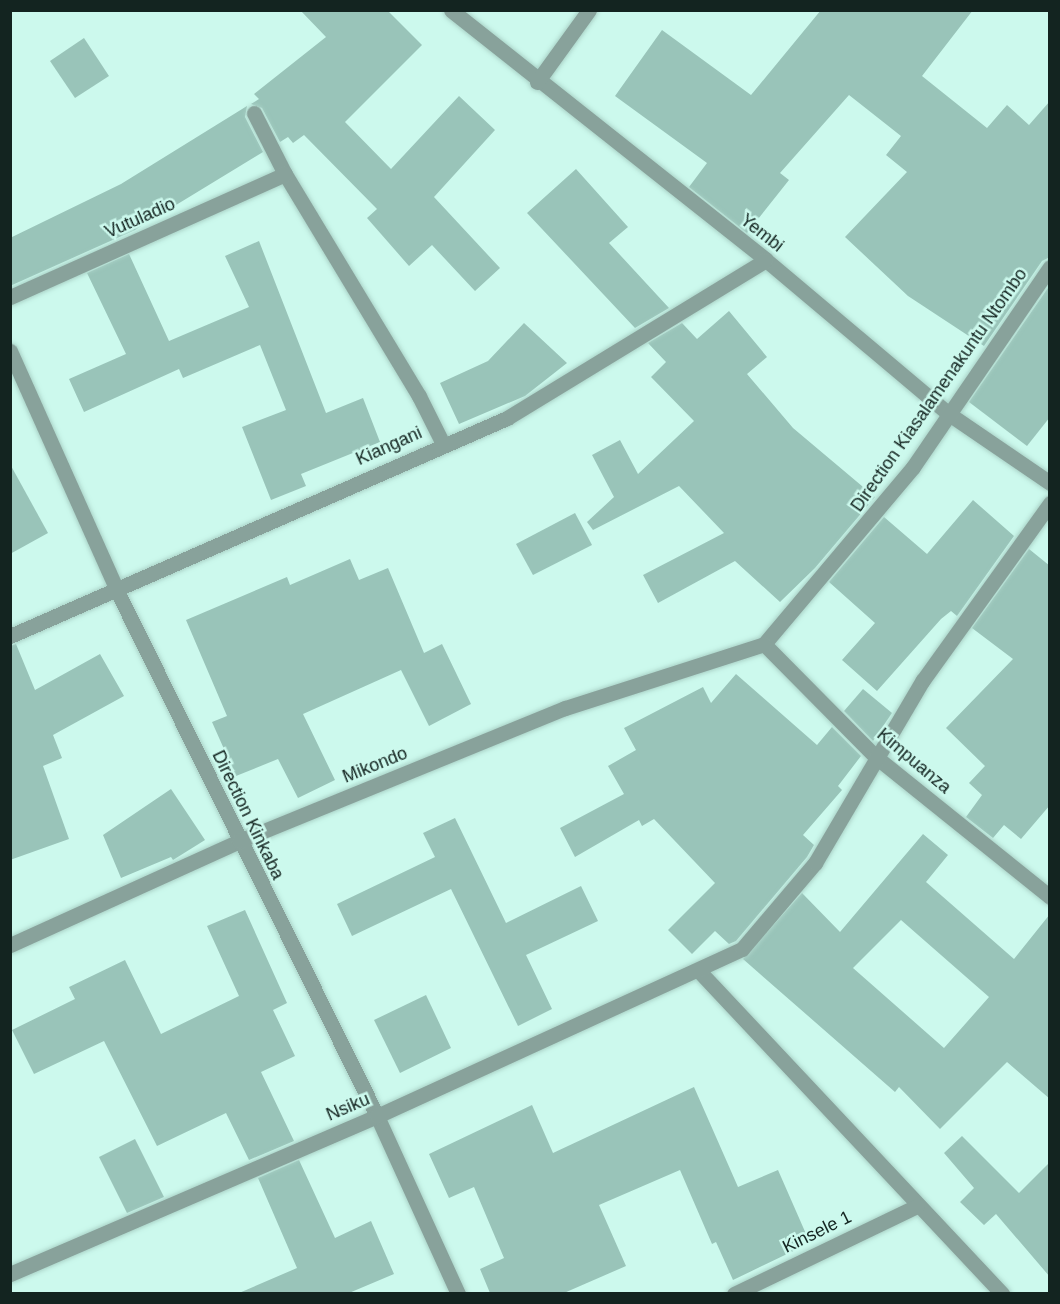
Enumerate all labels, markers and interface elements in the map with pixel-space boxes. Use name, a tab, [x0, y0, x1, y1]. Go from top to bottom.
street label: Vutuladio	[102, 193, 178, 243]
street label: Yembi	[736, 209, 788, 257]
street label: Direction Kiasalamenakuntu Ntombo	[846, 264, 1032, 516]
street label: Kiangani	[353, 422, 425, 470]
street label: Kimpuanza	[873, 724, 955, 798]
street label: Mikondo	[339, 742, 411, 788]
street label: Direction Kinkaba	[207, 747, 289, 883]
street label: Nsiku	[323, 1088, 373, 1126]
street label: Kinsele 1	[779, 1206, 855, 1258]

